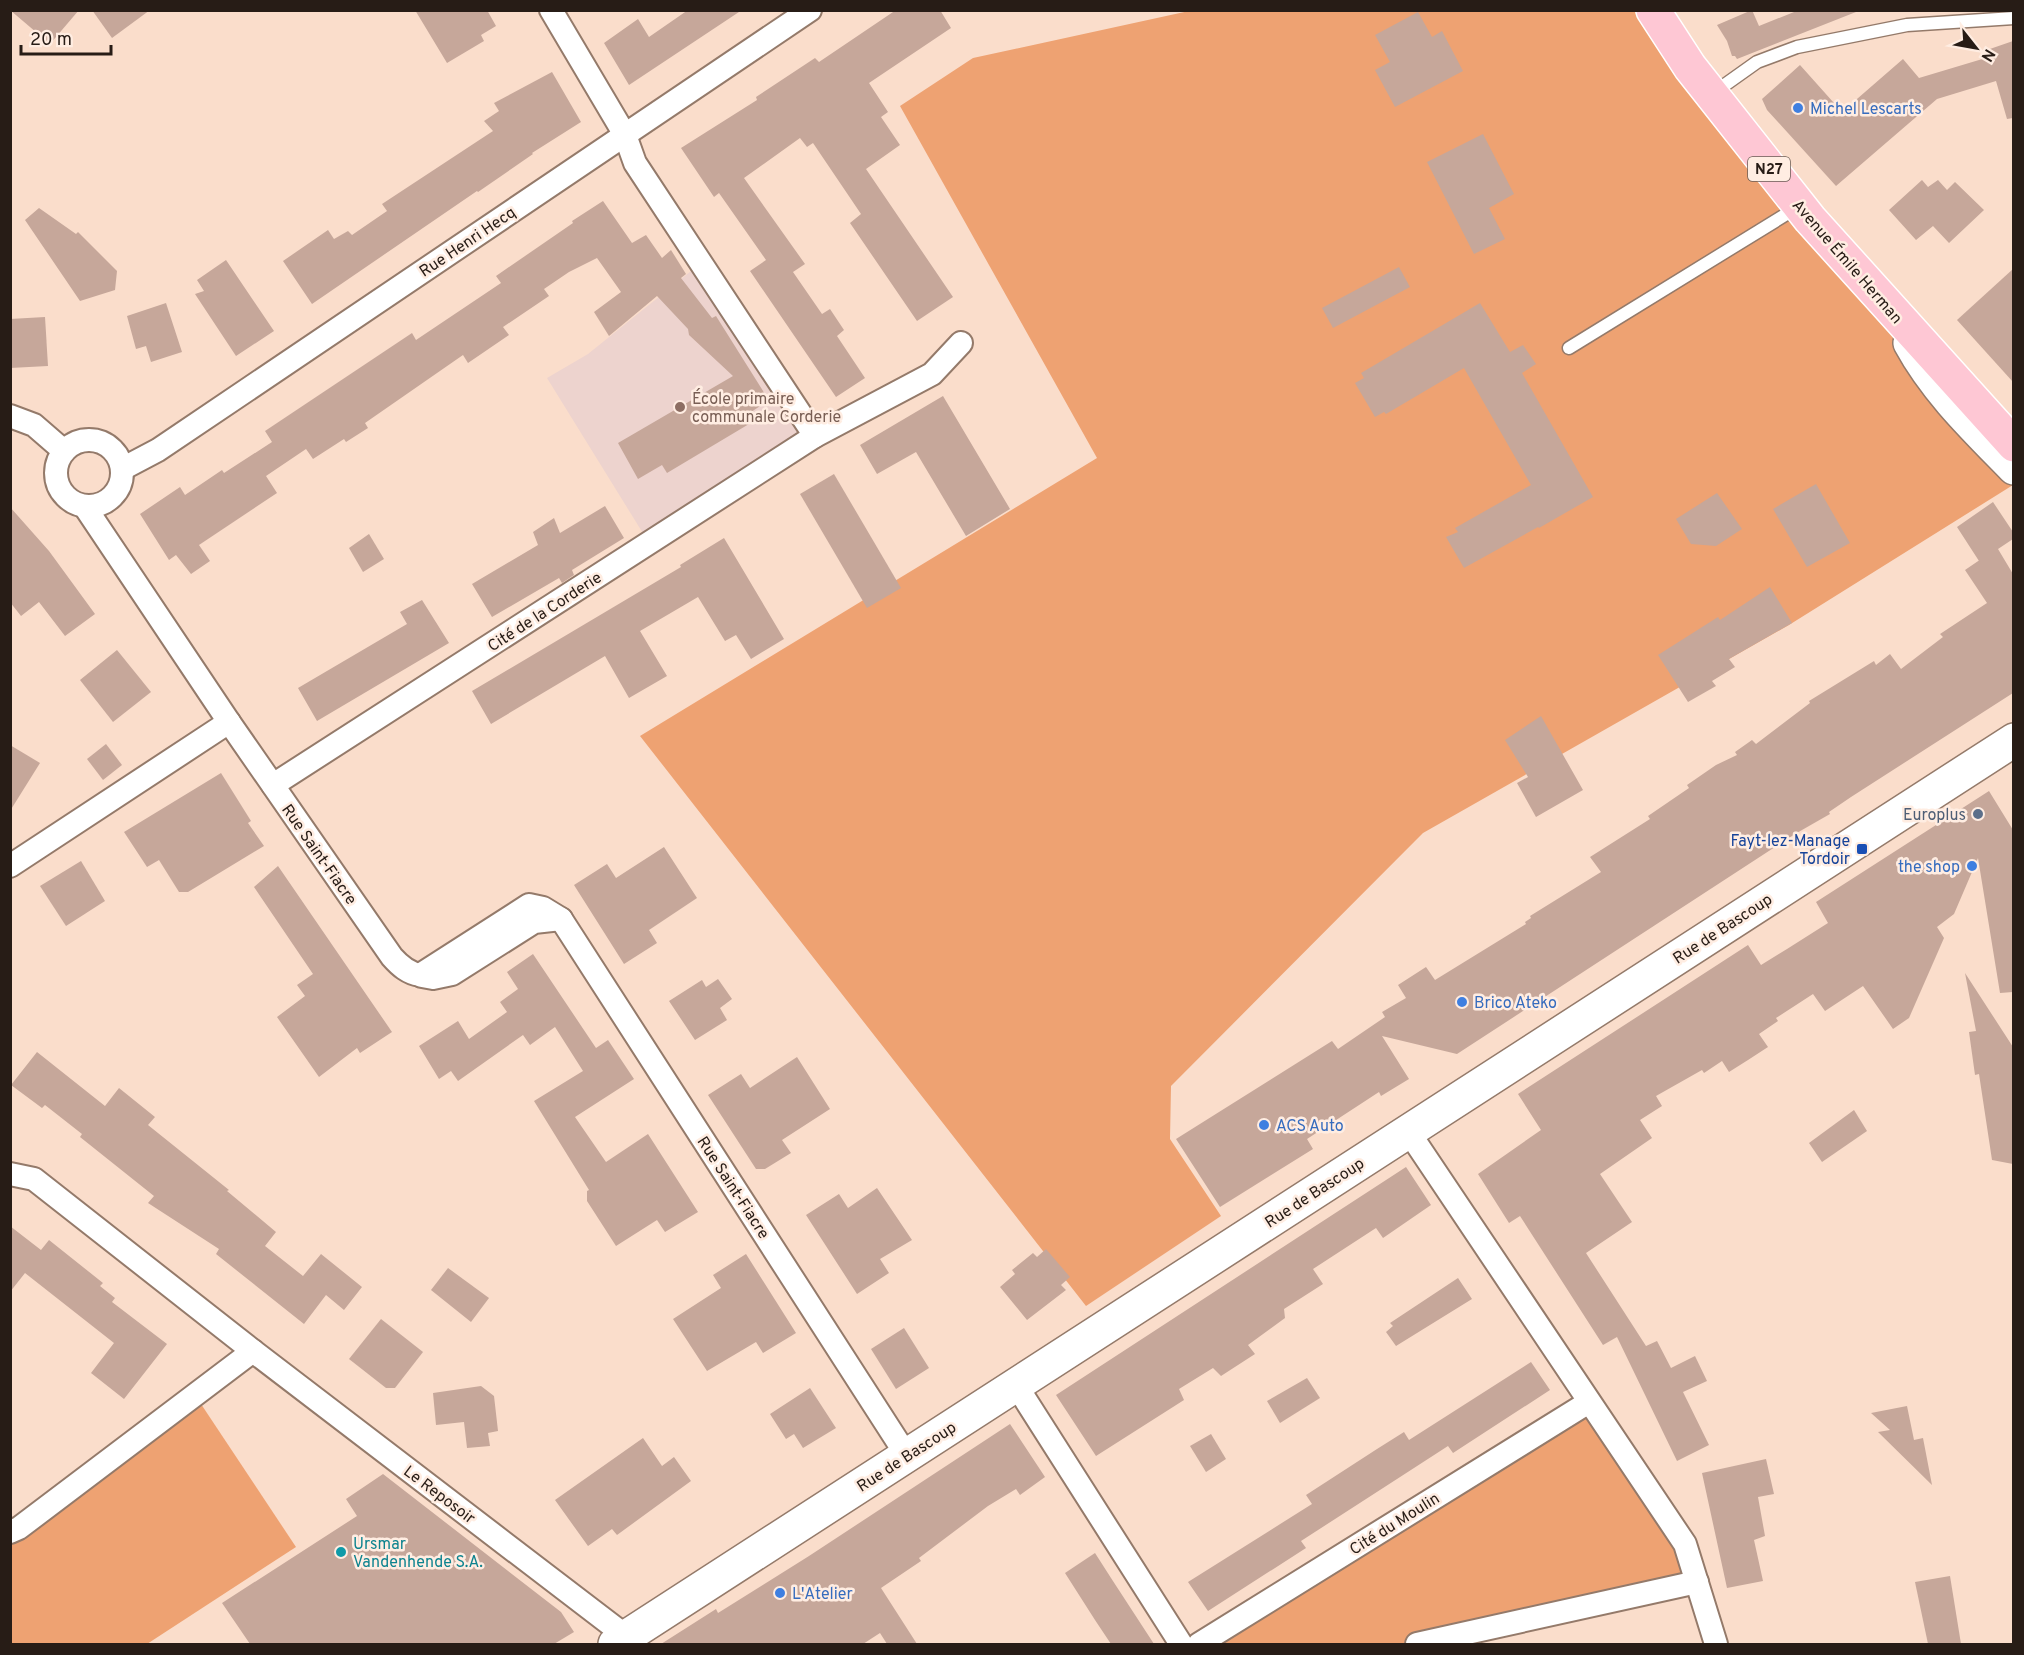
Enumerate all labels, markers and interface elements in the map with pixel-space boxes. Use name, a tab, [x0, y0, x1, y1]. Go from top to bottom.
scale bar	[21, 18, 111, 56]
north arrow	[1946, 18, 2006, 78]
text: 20 m	[30, 29, 72, 52]
text: N	[1976, 45, 1999, 65]
place label: Michel Lescarts	[1810, 100, 1922, 120]
marker: Michel Lescarts	[1791, 101, 1805, 115]
road number: N27	[1748, 157, 1790, 181]
street label: Avenue Émile Herman	[1787, 195, 1907, 329]
street label: Rue Henri Hecq	[416, 203, 520, 282]
place label: École primaire communale Corderie	[692, 388, 841, 428]
marker: École primaire communale Corderie	[673, 400, 687, 414]
street label: Cité de la Corderie	[484, 568, 606, 657]
street label: Rue Saint-Fiacre	[276, 801, 360, 909]
place label: Europlus	[1903, 806, 1966, 826]
marker: Europlus	[1971, 807, 1985, 821]
place label: Fayt-lez-Manage Tordoir	[1731, 832, 1850, 870]
marker: Fayt-lez-Manage Tordoir	[1855, 842, 1869, 856]
place label: the shop	[1898, 858, 1960, 878]
marker: the shop	[1965, 859, 1979, 873]
street label: Rue de Bascoup	[1670, 890, 1777, 969]
place label: Brico Ateko	[1474, 994, 1557, 1014]
marker: Brico Ateko	[1455, 995, 1469, 1009]
place label: ACS Auto	[1276, 1117, 1344, 1137]
marker: ACS Auto	[1257, 1118, 1271, 1132]
street label: Rue Saint-Fiacre	[692, 1133, 773, 1243]
street label: Rue de Bascoup	[1262, 1154, 1369, 1233]
street label: Rue de Bascoup	[854, 1418, 961, 1497]
street label: Le Reposoir	[399, 1462, 479, 1529]
street label: Cité du Moulin	[1346, 1489, 1444, 1560]
place label: Ursmar Vandenhende S.A.	[353, 1535, 483, 1573]
marker: Ursmar Vandenhende S.A.	[334, 1545, 348, 1559]
place label: L'Atelier	[792, 1585, 853, 1605]
marker: L'Atelier	[773, 1586, 787, 1600]

